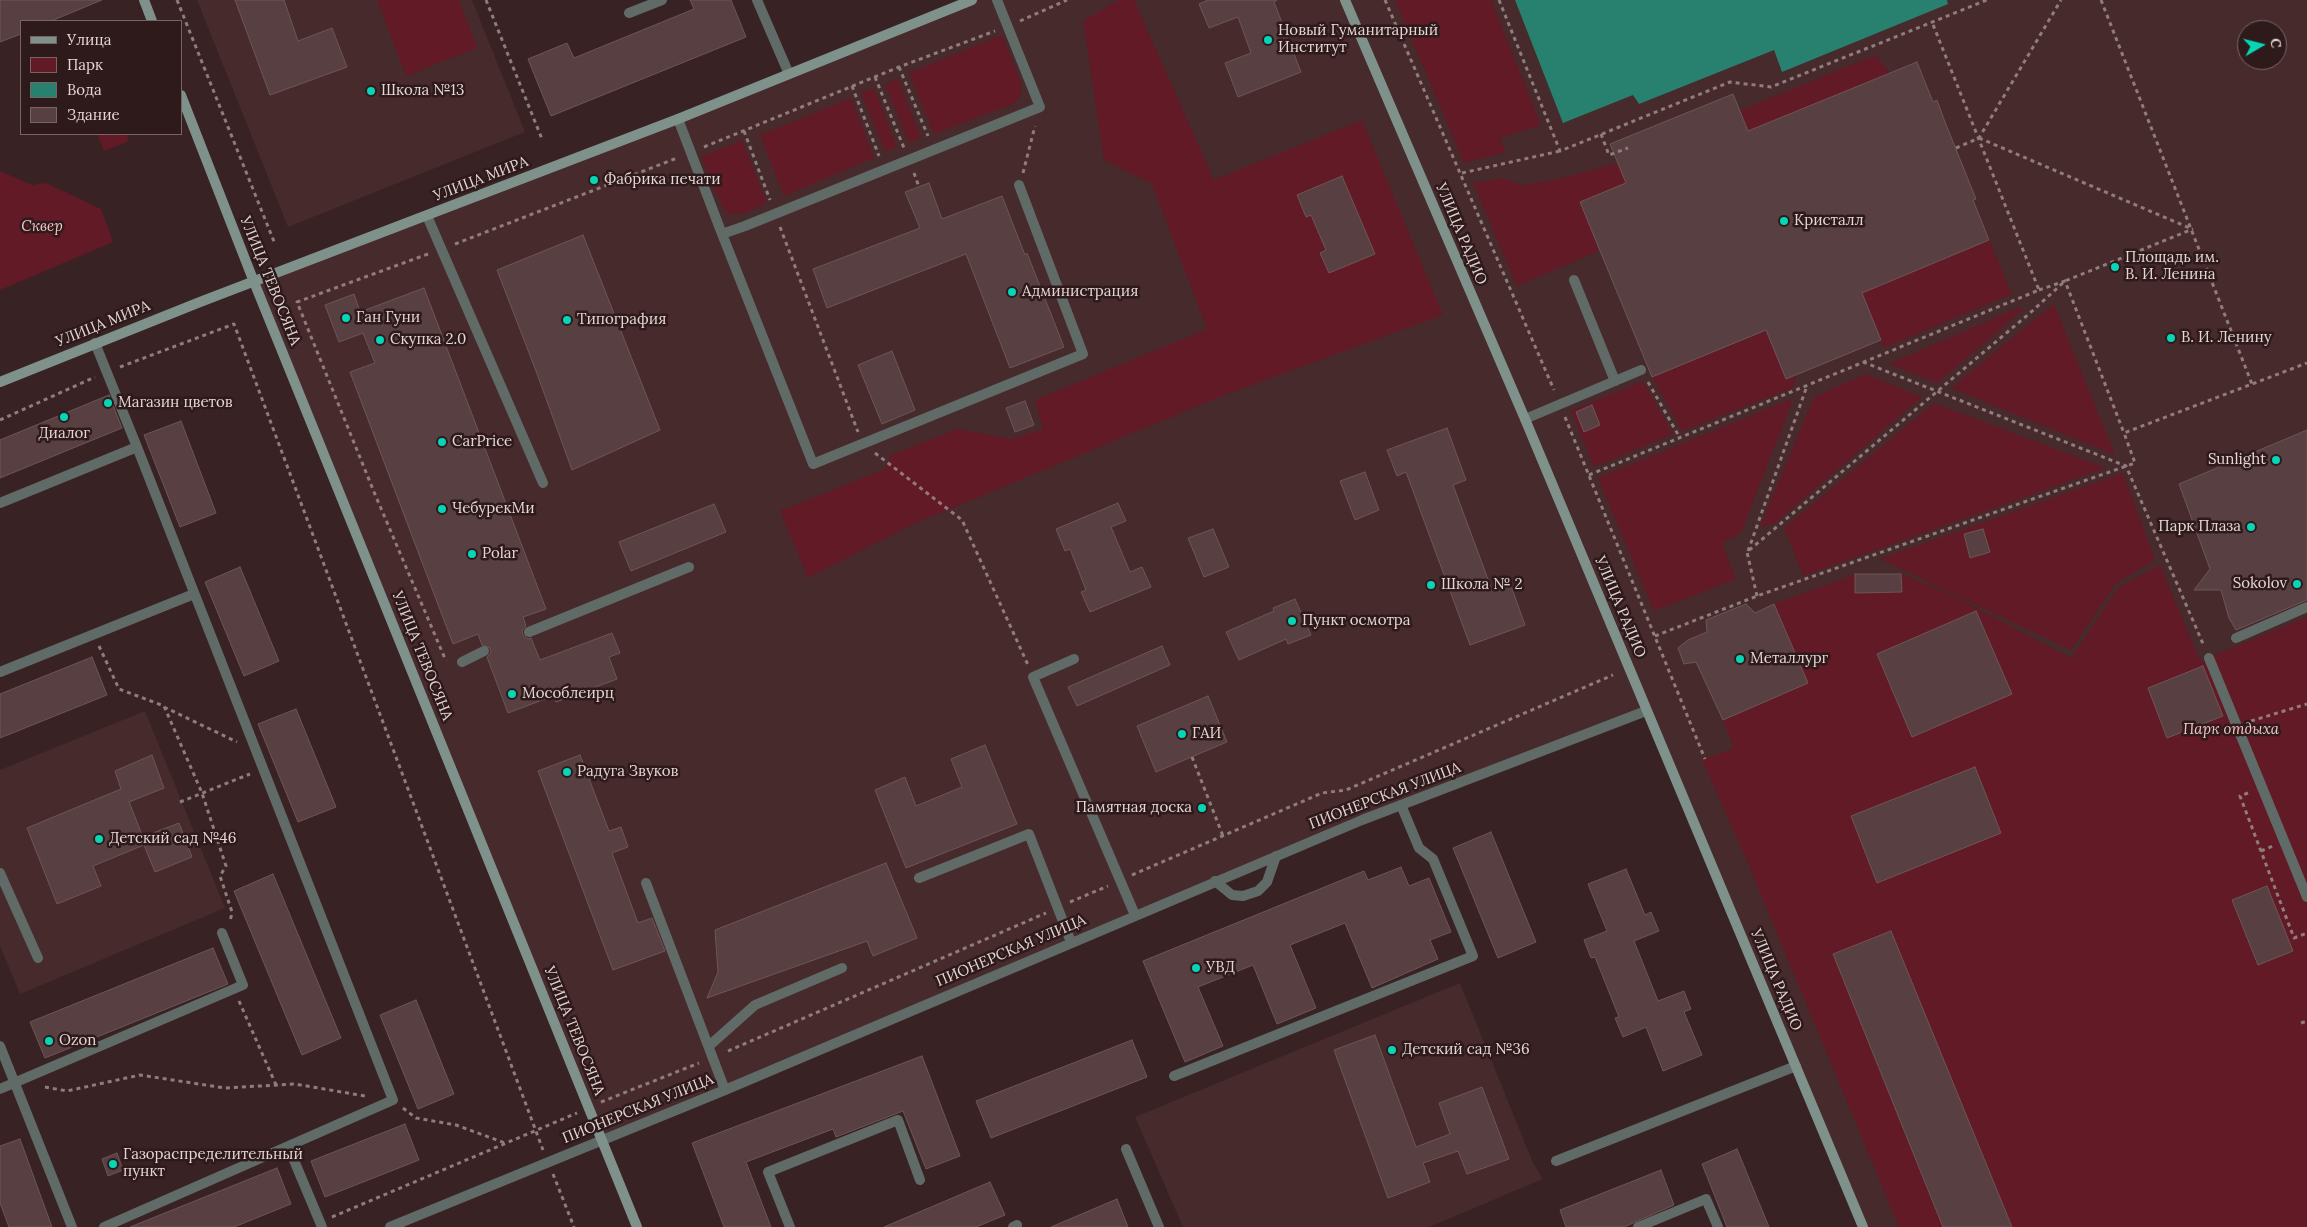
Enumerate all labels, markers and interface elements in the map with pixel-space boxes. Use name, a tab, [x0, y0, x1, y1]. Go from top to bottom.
legend	[20, 20, 182, 135]
north arrow	[2237, 20, 2287, 70]
place label: Новый Гуманитарный Институт	[1278, 22, 1438, 57]
text: Улица	[67, 30, 111, 49]
marker: Новый Гуманитарный Институт	[1262, 34, 1274, 46]
text: С	[2266, 37, 2285, 49]
text: Парк	[67, 55, 103, 74]
text: Вода	[67, 80, 102, 99]
place label: Школа №13	[381, 82, 464, 100]
marker: Школа №13	[365, 85, 377, 97]
text: Здание	[67, 105, 120, 124]
street label: УЛИЦА МИРА	[431, 153, 531, 205]
place label: Фабрика печати	[604, 171, 721, 189]
marker: Фабрика печати	[588, 174, 600, 186]
street label: УЛИЦА РАДИО	[1432, 181, 1490, 287]
place label: Кристалл	[1794, 212, 1864, 230]
street label: УЛИЦА ТЕВОСЯНА	[236, 214, 304, 348]
marker: Кристалл	[1778, 215, 1790, 227]
park label: Сквер	[21, 218, 63, 236]
place label: Площадь им. В. И. Ленина	[2125, 249, 2219, 284]
marker: Площадь им. В. И. Ленина	[2109, 261, 2121, 273]
place label: Администрация	[1022, 283, 1138, 301]
marker: Администрация	[1006, 286, 1018, 298]
street label: УЛИЦА МИРА	[53, 297, 153, 351]
place label: Ган Гуни	[356, 309, 420, 327]
place label: Типография	[577, 311, 666, 329]
marker: Ган Гуни	[340, 312, 352, 324]
marker: Типография	[561, 314, 573, 326]
place label: В. И. Ленину	[2181, 329, 2272, 347]
place label: Скупка 2.0	[390, 331, 466, 349]
marker: В. И. Ленину	[2165, 332, 2177, 344]
marker: Скупка 2.0	[374, 334, 386, 346]
place label: Магазин цветов	[118, 394, 233, 412]
marker: Магазин цветов	[102, 397, 114, 409]
marker: Диалог	[58, 411, 70, 423]
place label: Диалог	[38, 425, 90, 443]
place label: CarPrice	[452, 433, 512, 451]
marker: CarPrice	[436, 436, 448, 448]
place label: Sunlight	[2208, 451, 2266, 469]
marker: Sunlight	[2270, 454, 2282, 466]
place label: ЧебурекМи	[452, 500, 535, 518]
marker: ЧебурекМи	[436, 503, 448, 515]
place label: Парк Плаза	[2158, 518, 2241, 536]
marker: Парк Плаза	[2245, 521, 2257, 533]
place label: Polar	[482, 545, 518, 563]
marker: Polar	[466, 548, 478, 560]
street label: УЛИЦА РАДИО	[1591, 554, 1649, 660]
place label: Sokolov	[2233, 575, 2287, 593]
place label: Школа № 2	[1441, 576, 1523, 594]
marker: Sokolov	[2291, 578, 2303, 590]
marker: Школа № 2	[1425, 579, 1437, 591]
street label: УЛИЦА ТЕВОСЯНА	[388, 589, 456, 723]
place label: Пункт осмотра	[1302, 612, 1411, 630]
marker: Пункт осмотра	[1286, 615, 1298, 627]
place label: Металлург	[1750, 650, 1828, 668]
marker: Металлург	[1734, 653, 1746, 665]
place label: Мособлеирц	[522, 685, 614, 703]
marker: Мособлеирц	[506, 688, 518, 700]
park label: Парк отдыха	[2183, 721, 2279, 739]
place label: ГАИ	[1192, 725, 1221, 743]
marker: ГАИ	[1176, 728, 1188, 740]
street label: ПИОНЕРСКАЯ УЛИЦА	[1306, 759, 1464, 833]
place label: Радуга Звуков	[577, 763, 678, 781]
marker: Радуга Звуков	[561, 766, 573, 778]
place label: Памятная доска	[1076, 799, 1192, 817]
marker: Памятная доска	[1196, 802, 1208, 814]
place label: Детский сад №46	[109, 830, 236, 848]
marker: Детский сад №46	[93, 833, 105, 845]
street label: ПИОНЕРСКАЯ УЛИЦА	[933, 911, 1089, 991]
street label: УЛИЦА РАДИО	[1747, 927, 1805, 1033]
place label: УВД	[1206, 959, 1235, 977]
marker: УВД	[1190, 962, 1202, 974]
street label: УЛИЦА ТЕВОСЯНА	[540, 964, 608, 1098]
place label: Ozon	[59, 1032, 96, 1050]
marker: Ozon	[43, 1035, 55, 1047]
place label: Детский сад №36	[1402, 1041, 1530, 1059]
marker: Детский сад №36	[1386, 1044, 1398, 1056]
street label: ПИОНЕРСКАЯ УЛИЦА	[560, 1070, 716, 1148]
place label: Газораспределительный пункт	[123, 1146, 303, 1181]
marker: Газораспределительный пункт	[107, 1158, 119, 1170]

